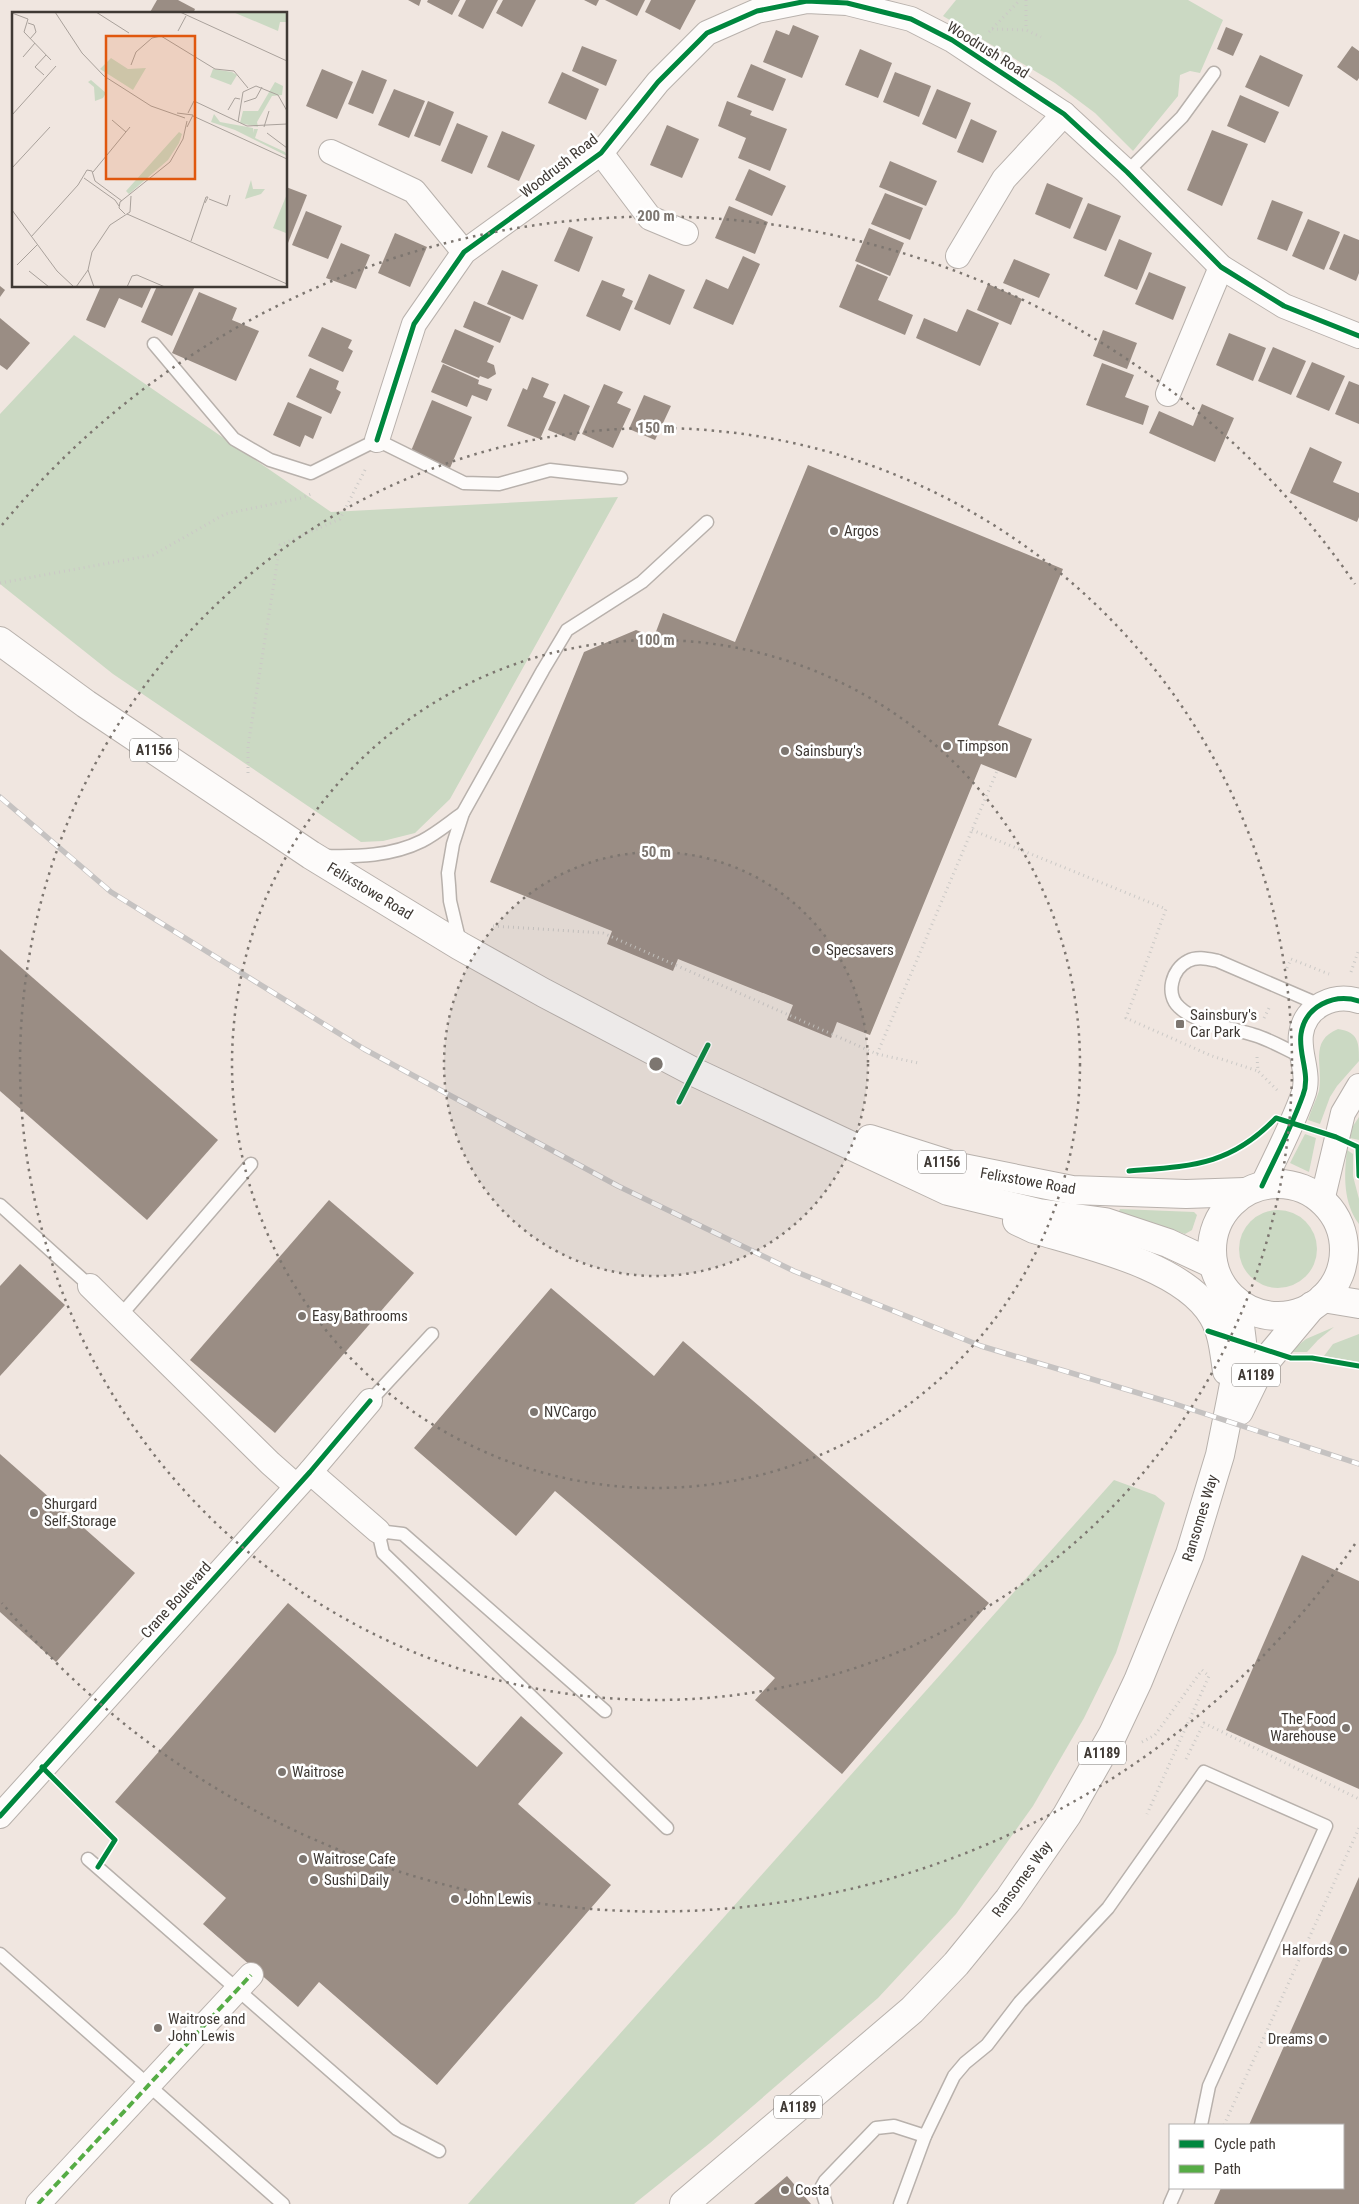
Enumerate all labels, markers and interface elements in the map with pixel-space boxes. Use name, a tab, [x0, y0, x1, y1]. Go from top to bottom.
inset map	[12, 12, 288, 288]
street label: Woodrush Road	[944, 18, 1032, 82]
street label: Woodrush Road	[517, 130, 601, 202]
text: 200 m	[637, 207, 675, 225]
text: 150 m	[637, 419, 675, 437]
place label: Argos	[844, 522, 879, 540]
marker: Argos	[828, 525, 840, 537]
text: 100 m	[637, 631, 675, 649]
place label: Timpson	[957, 737, 1009, 755]
road number: A1156	[130, 738, 178, 762]
marker: Timpson	[941, 740, 953, 752]
place label: Sainsbury's	[795, 742, 862, 760]
marker: Sainsbury's	[779, 745, 791, 757]
text: 50 m	[641, 843, 671, 861]
street label: Felixstowe Road	[324, 858, 416, 924]
place label: Specsavers	[826, 941, 894, 959]
marker: Specsavers	[810, 944, 822, 956]
place label: Sainsbury's Car Park	[1190, 1006, 1257, 1041]
marker: Sainsbury's Car Park	[1174, 1018, 1186, 1030]
centre of rings	[647, 1055, 665, 1073]
road number: A1156	[918, 1150, 966, 1174]
street label: Felixstowe Road	[979, 1164, 1077, 1198]
place label: Easy Bathrooms	[312, 1307, 408, 1325]
marker: Easy Bathrooms	[296, 1310, 308, 1322]
road number: A1189	[1232, 1364, 1280, 1386]
place label: NVCargo	[544, 1403, 597, 1421]
marker: NVCargo	[528, 1406, 540, 1418]
street label: Ransomes Way	[1178, 1472, 1222, 1564]
place label: Shurgard Self-Storage	[44, 1495, 116, 1530]
marker: Shurgard Self-Storage	[28, 1507, 40, 1519]
street label: Crane Boulevard	[137, 1558, 215, 1642]
place label: The Food Warehouse	[1270, 1710, 1336, 1745]
marker: The Food Warehouse	[1340, 1722, 1352, 1734]
road number: A1189	[1078, 1742, 1126, 1765]
place label: Waitrose	[292, 1763, 344, 1781]
marker: Waitrose	[276, 1766, 288, 1778]
street label: Ransomes Way	[988, 1837, 1056, 1921]
place label: Waitrose Cafe	[313, 1850, 396, 1868]
marker: Waitrose Cafe	[297, 1853, 309, 1865]
place label: Sushi Daily	[324, 1871, 389, 1889]
marker: Sushi Daily	[308, 1874, 320, 1886]
place label: John Lewis	[465, 1890, 532, 1908]
marker: John Lewis	[449, 1893, 461, 1905]
place label: Halfords	[1282, 1941, 1333, 1959]
marker: Halfords	[1337, 1944, 1349, 1956]
place label: Waitrose and John Lewis	[168, 2010, 245, 2045]
marker: Waitrose and John Lewis	[152, 2022, 164, 2034]
place label: Dreams	[1268, 2030, 1313, 2048]
marker: Dreams	[1317, 2033, 1329, 2045]
road number: A1189	[774, 2096, 822, 2118]
legend	[1169, 2124, 1344, 2189]
text: Cycle path	[1214, 2135, 1276, 2153]
text: Path	[1214, 2160, 1241, 2178]
place label: Costa	[795, 2181, 830, 2199]
marker: Costa	[779, 2184, 791, 2196]

